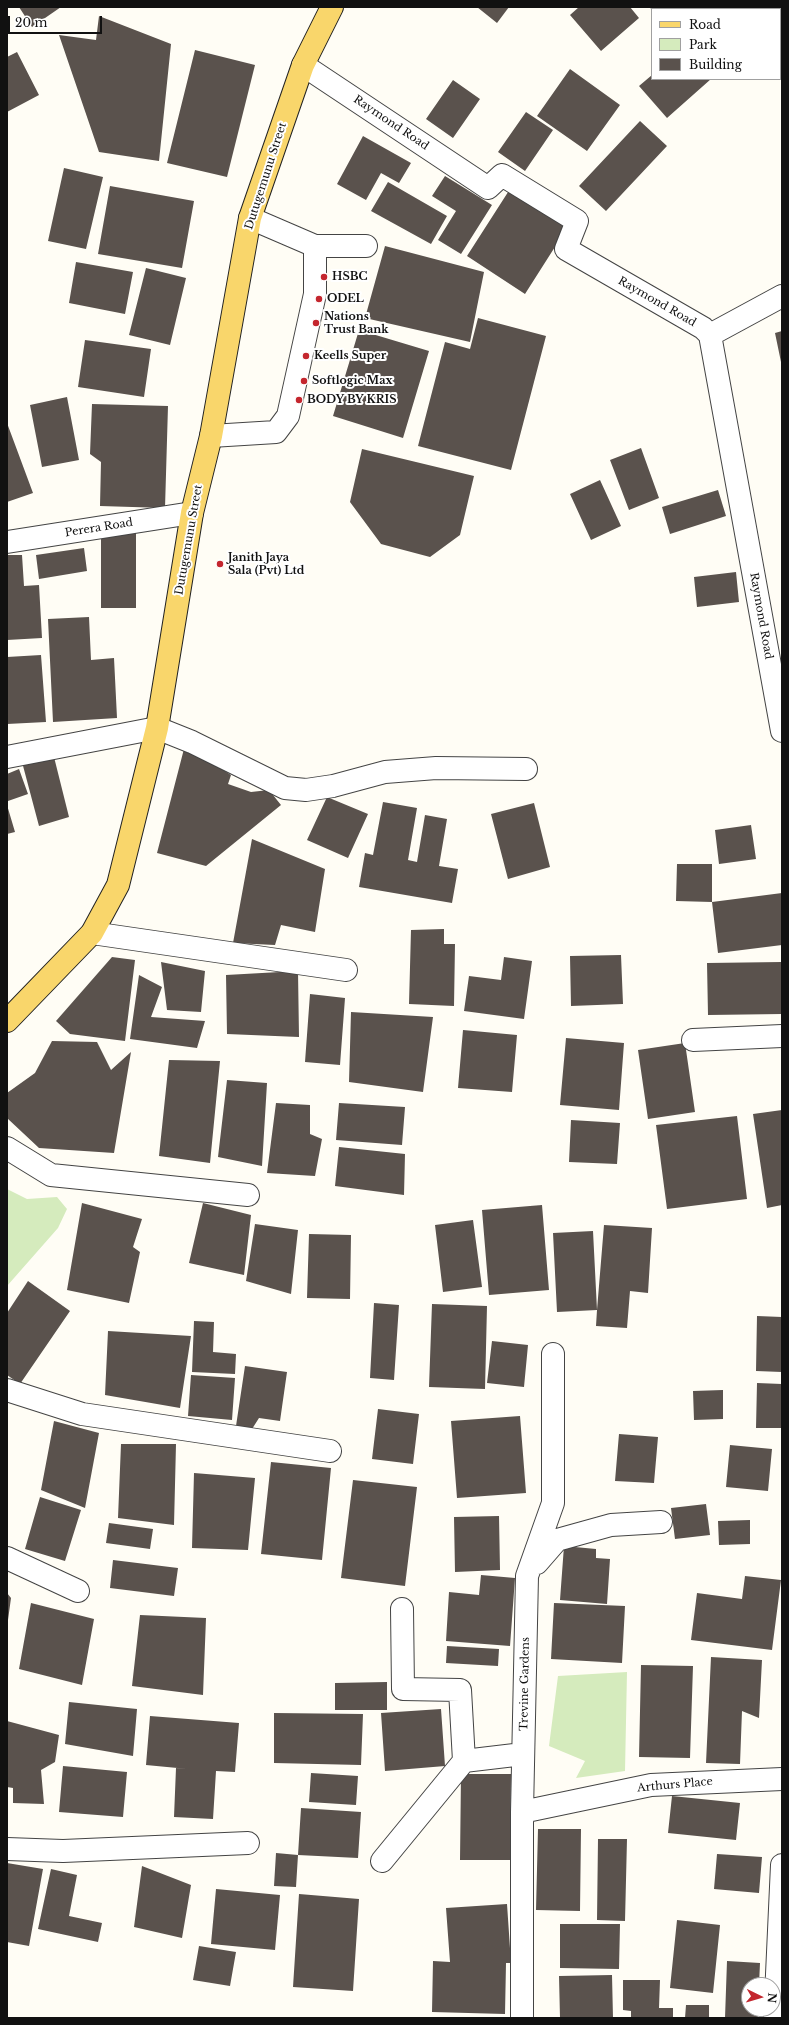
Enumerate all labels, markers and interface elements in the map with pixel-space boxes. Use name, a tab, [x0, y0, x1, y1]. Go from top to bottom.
scale bar	[10, 8, 104, 34]
legend	[651, 8, 781, 80]
text: 20 m	[15, 15, 47, 30]
text: Road	[689, 17, 721, 32]
text: Park	[689, 37, 717, 52]
text: Building	[689, 57, 742, 72]
street label: Raymond Road	[351, 93, 431, 153]
street label: Dutugemunu Street	[242, 121, 290, 231]
place label: HSBC	[332, 270, 368, 284]
marker: HSBC	[319, 272, 329, 282]
street label: Raymond Road	[616, 274, 698, 330]
place label: ODEL	[327, 292, 364, 306]
marker: ODEL	[314, 294, 324, 304]
place label: Nations Trust Bank	[324, 310, 389, 336]
marker: Nations Trust Bank	[311, 318, 321, 328]
place label: Keells Super	[314, 349, 386, 363]
marker: Keells Super	[301, 351, 311, 361]
place label: Softlogic Max	[312, 374, 393, 388]
marker: Softlogic Max	[299, 376, 309, 386]
place label: BODY BY KRIS	[307, 393, 397, 407]
marker: BODY BY KRIS	[294, 395, 304, 405]
street label: Dutugemunu Street	[173, 484, 205, 596]
street label: Perera Road	[64, 516, 134, 540]
place label: Janith Jaya Sala (Pvt) Ltd	[228, 551, 304, 577]
marker: Janith Jaya Sala (Pvt) Ltd	[215, 559, 225, 569]
street label: Raymond Road	[747, 572, 775, 660]
street label: Trevine Gardens	[518, 1637, 532, 1731]
street label: Arthurs Place	[637, 1775, 713, 1795]
north arrow	[741, 1977, 781, 2017]
text: N	[765, 1992, 779, 2004]

